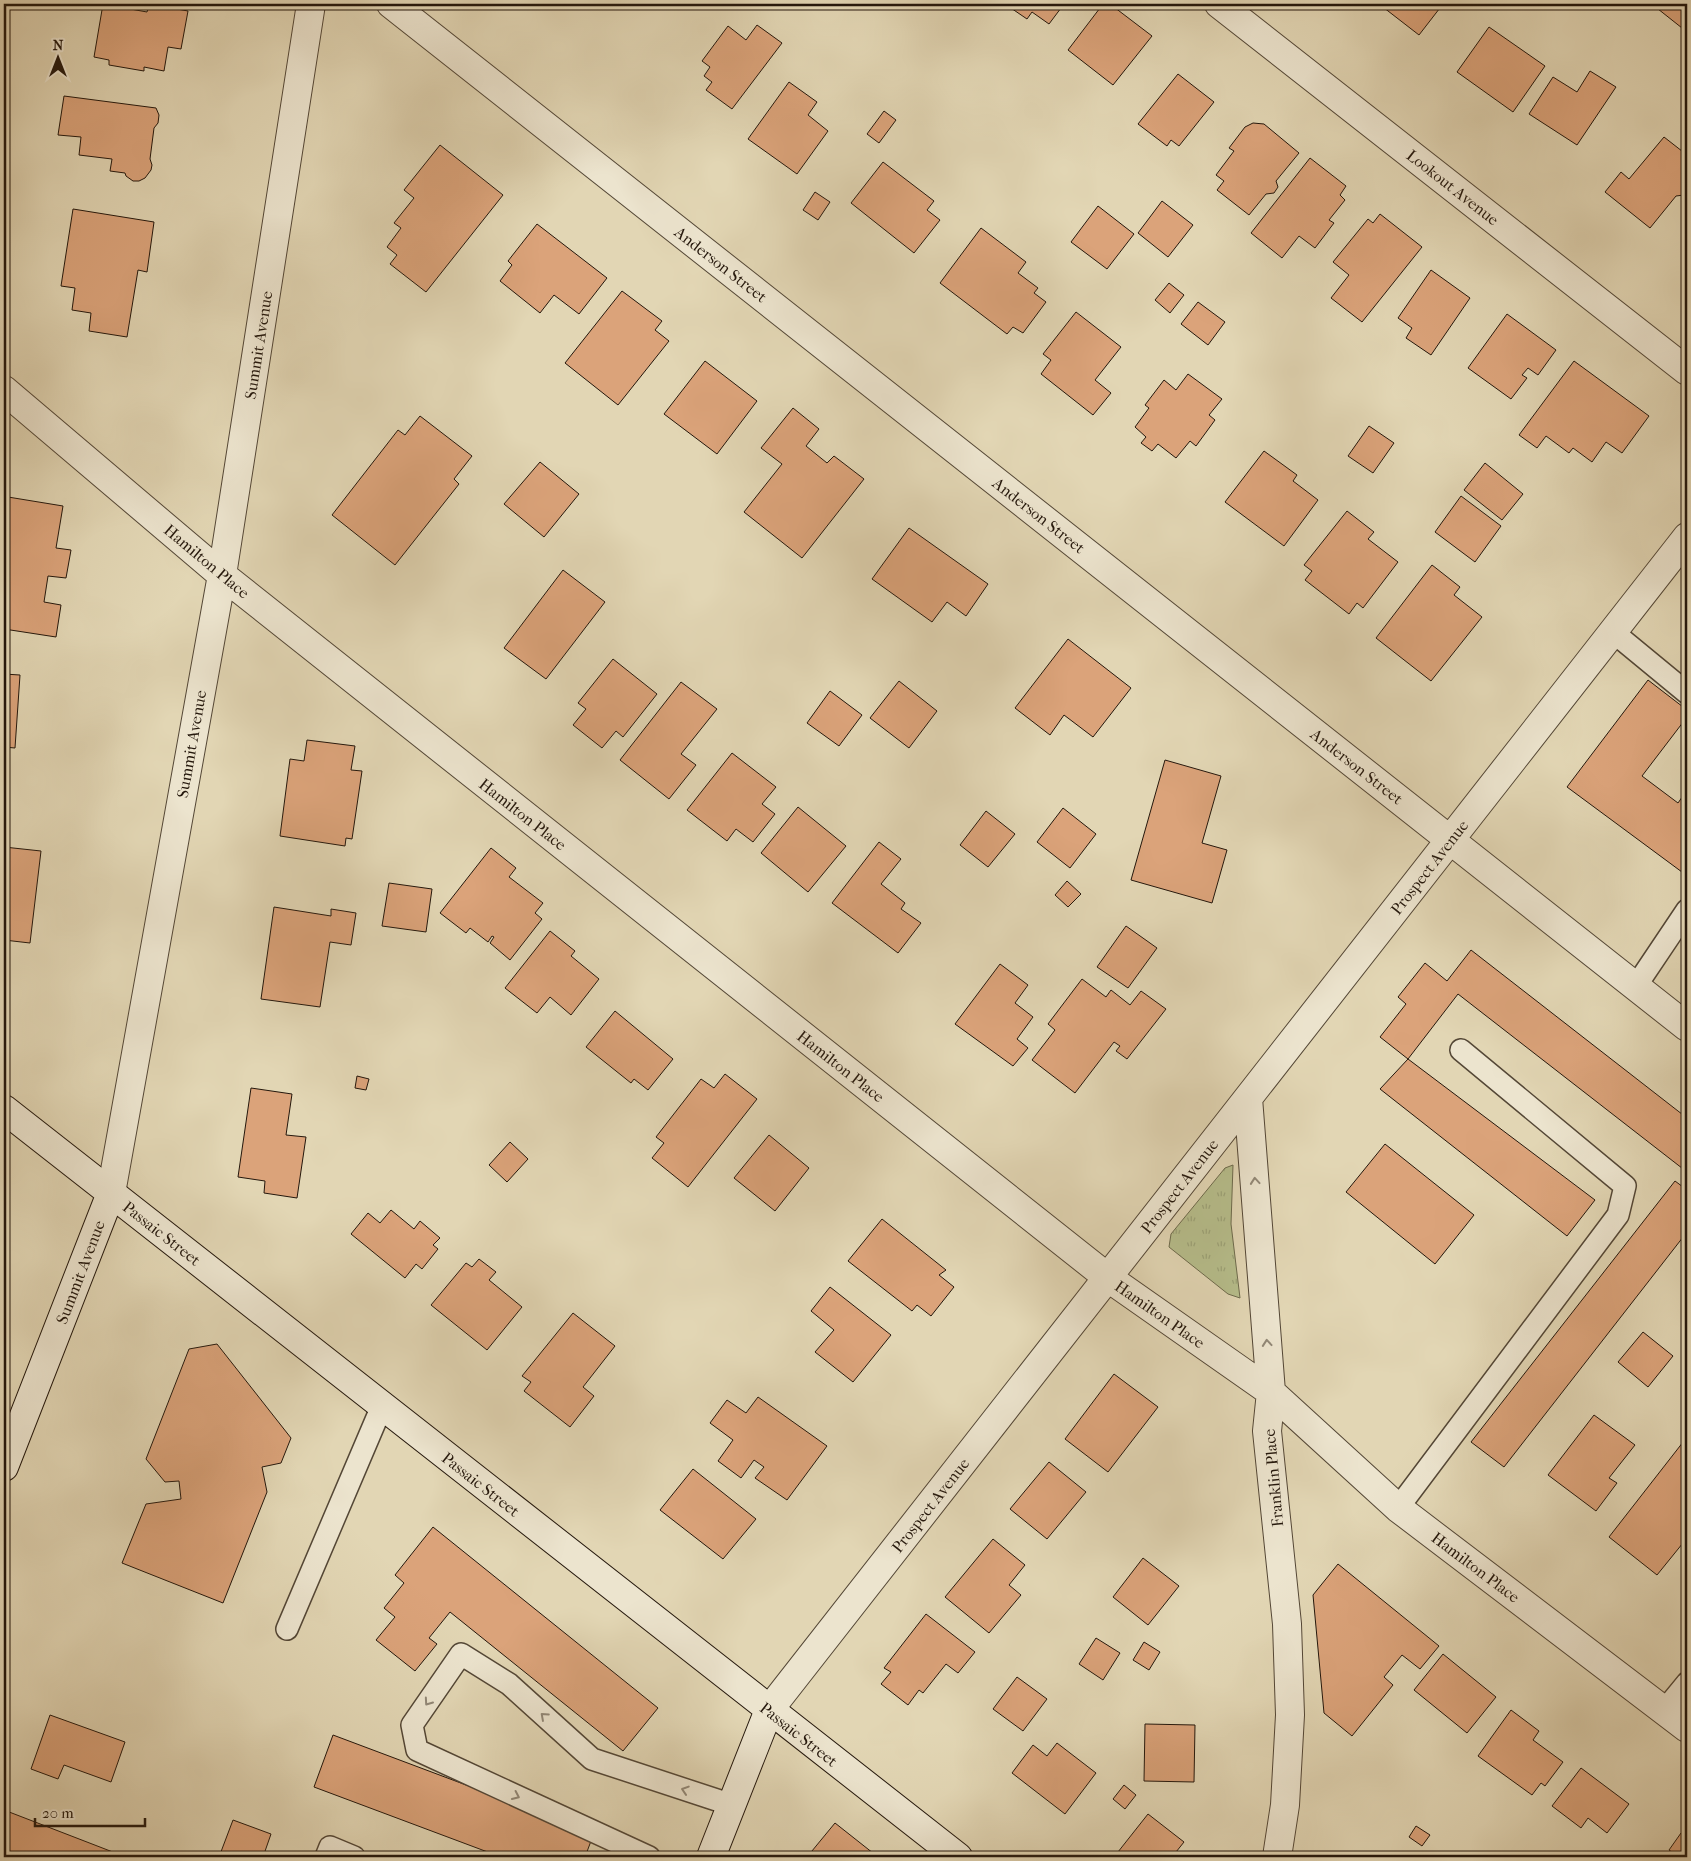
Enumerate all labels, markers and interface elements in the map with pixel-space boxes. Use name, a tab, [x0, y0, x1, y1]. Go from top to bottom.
north arrow	[32, 32, 82, 82]
text: N	[53, 37, 64, 54]
street label: Lookout Avenue	[1403, 146, 1503, 229]
street label: Anderson Street	[670, 222, 771, 306]
street label: Summit Avenue	[241, 290, 276, 401]
street label: Anderson Street	[988, 473, 1089, 557]
street label: Hamilton Place	[160, 520, 253, 603]
street label: Summit Avenue	[173, 689, 210, 800]
street label: Anderson Street	[1306, 724, 1407, 808]
street label: Hamilton Place	[475, 774, 570, 854]
street label: Prospect Avenue	[1387, 816, 1472, 918]
street label: Hamilton Place	[793, 1026, 888, 1106]
street label: Prospect Avenue	[1137, 1135, 1222, 1237]
one-way arrow	[1249, 1177, 1260, 1185]
street label: Passaic Street	[119, 1197, 205, 1270]
street label: Summit Avenue	[52, 1218, 109, 1327]
street label: Hamilton Place	[1111, 1276, 1208, 1352]
one-way arrow	[1262, 1339, 1273, 1347]
street label: Franklin Place	[1260, 1428, 1287, 1528]
street label: Passaic Street	[438, 1448, 524, 1521]
street label: Prospect Avenue	[888, 1454, 973, 1556]
street label: Hamilton Place	[1428, 1528, 1524, 1607]
one-way arrow	[425, 1697, 434, 1706]
street label: Passaic Street	[756, 1698, 842, 1771]
one-way arrow	[541, 1713, 550, 1722]
one-way arrow	[682, 1786, 690, 1796]
one-way arrow	[511, 1790, 520, 1800]
scale bar	[35, 1796, 145, 1828]
text: 20 m	[42, 1804, 74, 1822]

